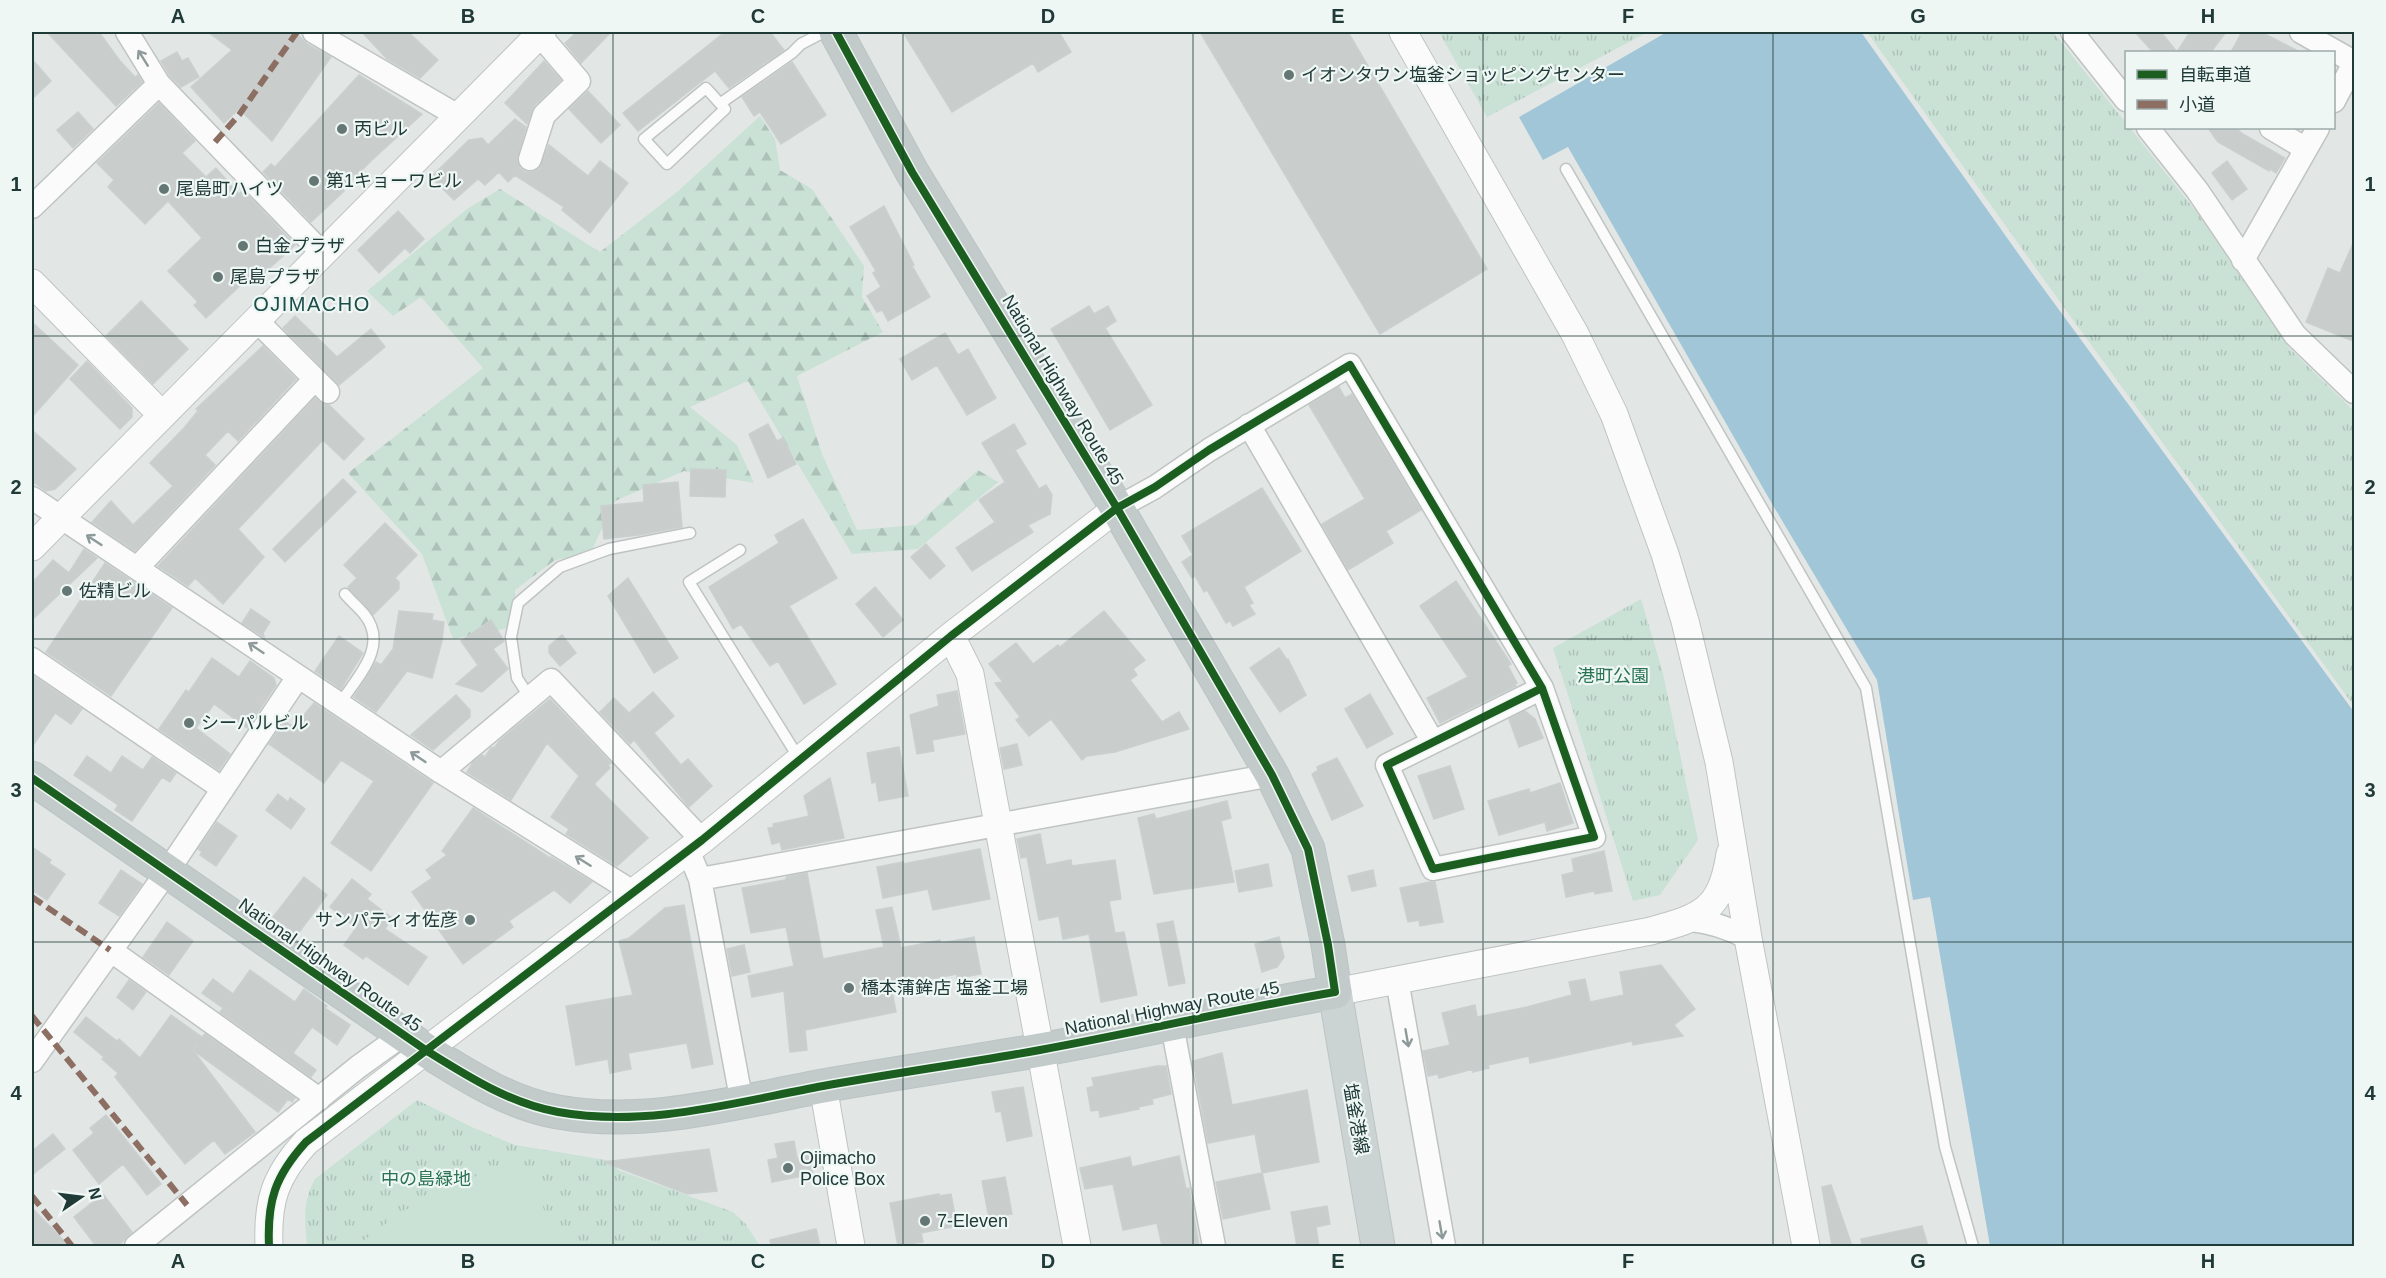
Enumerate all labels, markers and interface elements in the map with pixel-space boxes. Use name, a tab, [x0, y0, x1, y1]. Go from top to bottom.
text: A	[171, 5, 185, 27]
text: B	[461, 5, 475, 27]
text: C	[751, 5, 765, 27]
text: D	[1041, 5, 1055, 27]
text: E	[1331, 5, 1345, 27]
text: F	[1622, 5, 1634, 27]
text: G	[1910, 5, 1926, 27]
text: H	[2201, 5, 2215, 27]
one-way arrow	[137, 49, 150, 66]
legend	[2125, 51, 2335, 129]
place label: イオンタウン塩釜ショッピングセンター	[1301, 65, 1625, 85]
text: 自転車道	[2179, 65, 2251, 85]
marker: イオンタウン塩釜ショッピングセンター	[1282, 68, 1296, 82]
text: 小道	[2179, 95, 2215, 115]
place label: 丙ビル	[354, 119, 408, 139]
marker: 丙ビル	[335, 122, 349, 136]
place label: 第1キョーワビル	[326, 171, 462, 191]
text: 1	[10, 173, 22, 195]
text: 1	[2364, 173, 2376, 195]
marker: 第1キョーワビル	[307, 174, 321, 188]
place label: 尾島町ハイツ	[176, 179, 284, 199]
marker: 尾島町ハイツ	[157, 182, 171, 196]
place label: 白金プラザ	[255, 236, 345, 256]
marker: 白金プラザ	[236, 239, 250, 253]
place label: 尾島プラザ	[230, 267, 320, 287]
marker: 尾島プラザ	[211, 270, 225, 284]
street label: National Highway Route 45	[998, 291, 1128, 489]
district label: OJIMACHO	[253, 293, 371, 315]
text: 2	[10, 476, 22, 498]
text: 2	[2364, 476, 2376, 498]
one-way arrow	[86, 534, 103, 546]
place label: 佐精ビル	[79, 581, 151, 601]
marker: 佐精ビル	[60, 584, 74, 598]
one-way arrow	[248, 642, 265, 655]
park label: 港町公園	[1577, 666, 1649, 686]
place label: シーパルビル	[201, 713, 309, 733]
marker: シーパルビル	[182, 716, 196, 730]
one-way arrow	[410, 751, 427, 763]
text: 3	[10, 779, 22, 801]
text: 3	[2364, 779, 2376, 801]
one-way arrow	[575, 855, 592, 867]
street label: National Highway Route 45	[235, 894, 425, 1036]
place label: サンパティオ佐彦	[315, 910, 458, 930]
marker: サンパティオ佐彦	[463, 913, 477, 927]
street label: National Highway Route 45	[1063, 977, 1281, 1039]
place label: 橋本蒲鉾店 塩釜工場	[861, 978, 1028, 998]
marker: 橋本蒲鉾店 塩釜工場	[842, 981, 856, 995]
one-way arrow	[1402, 1027, 1413, 1047]
text: 4	[10, 1082, 22, 1104]
street label: 塩釜港線	[1340, 1082, 1372, 1156]
text: 4	[2364, 1082, 2376, 1104]
place label: Ojimacho Police Box	[800, 1148, 885, 1189]
marker: Ojimacho Police Box	[781, 1161, 795, 1175]
north arrow	[51, 1167, 111, 1227]
park label: 中の島緑地	[381, 1169, 471, 1189]
text: N	[85, 1186, 105, 1201]
place label: 7-Eleven	[937, 1211, 1008, 1231]
marker: 7-Eleven	[918, 1214, 932, 1228]
one-way arrow	[1436, 1219, 1447, 1239]
text: A	[171, 1250, 185, 1272]
text: B	[461, 1250, 475, 1272]
text: C	[751, 1250, 765, 1272]
text: D	[1041, 1250, 1055, 1272]
text: E	[1331, 1250, 1345, 1272]
text: F	[1622, 1250, 1634, 1272]
text: G	[1910, 1250, 1926, 1272]
text: H	[2201, 1250, 2215, 1272]

